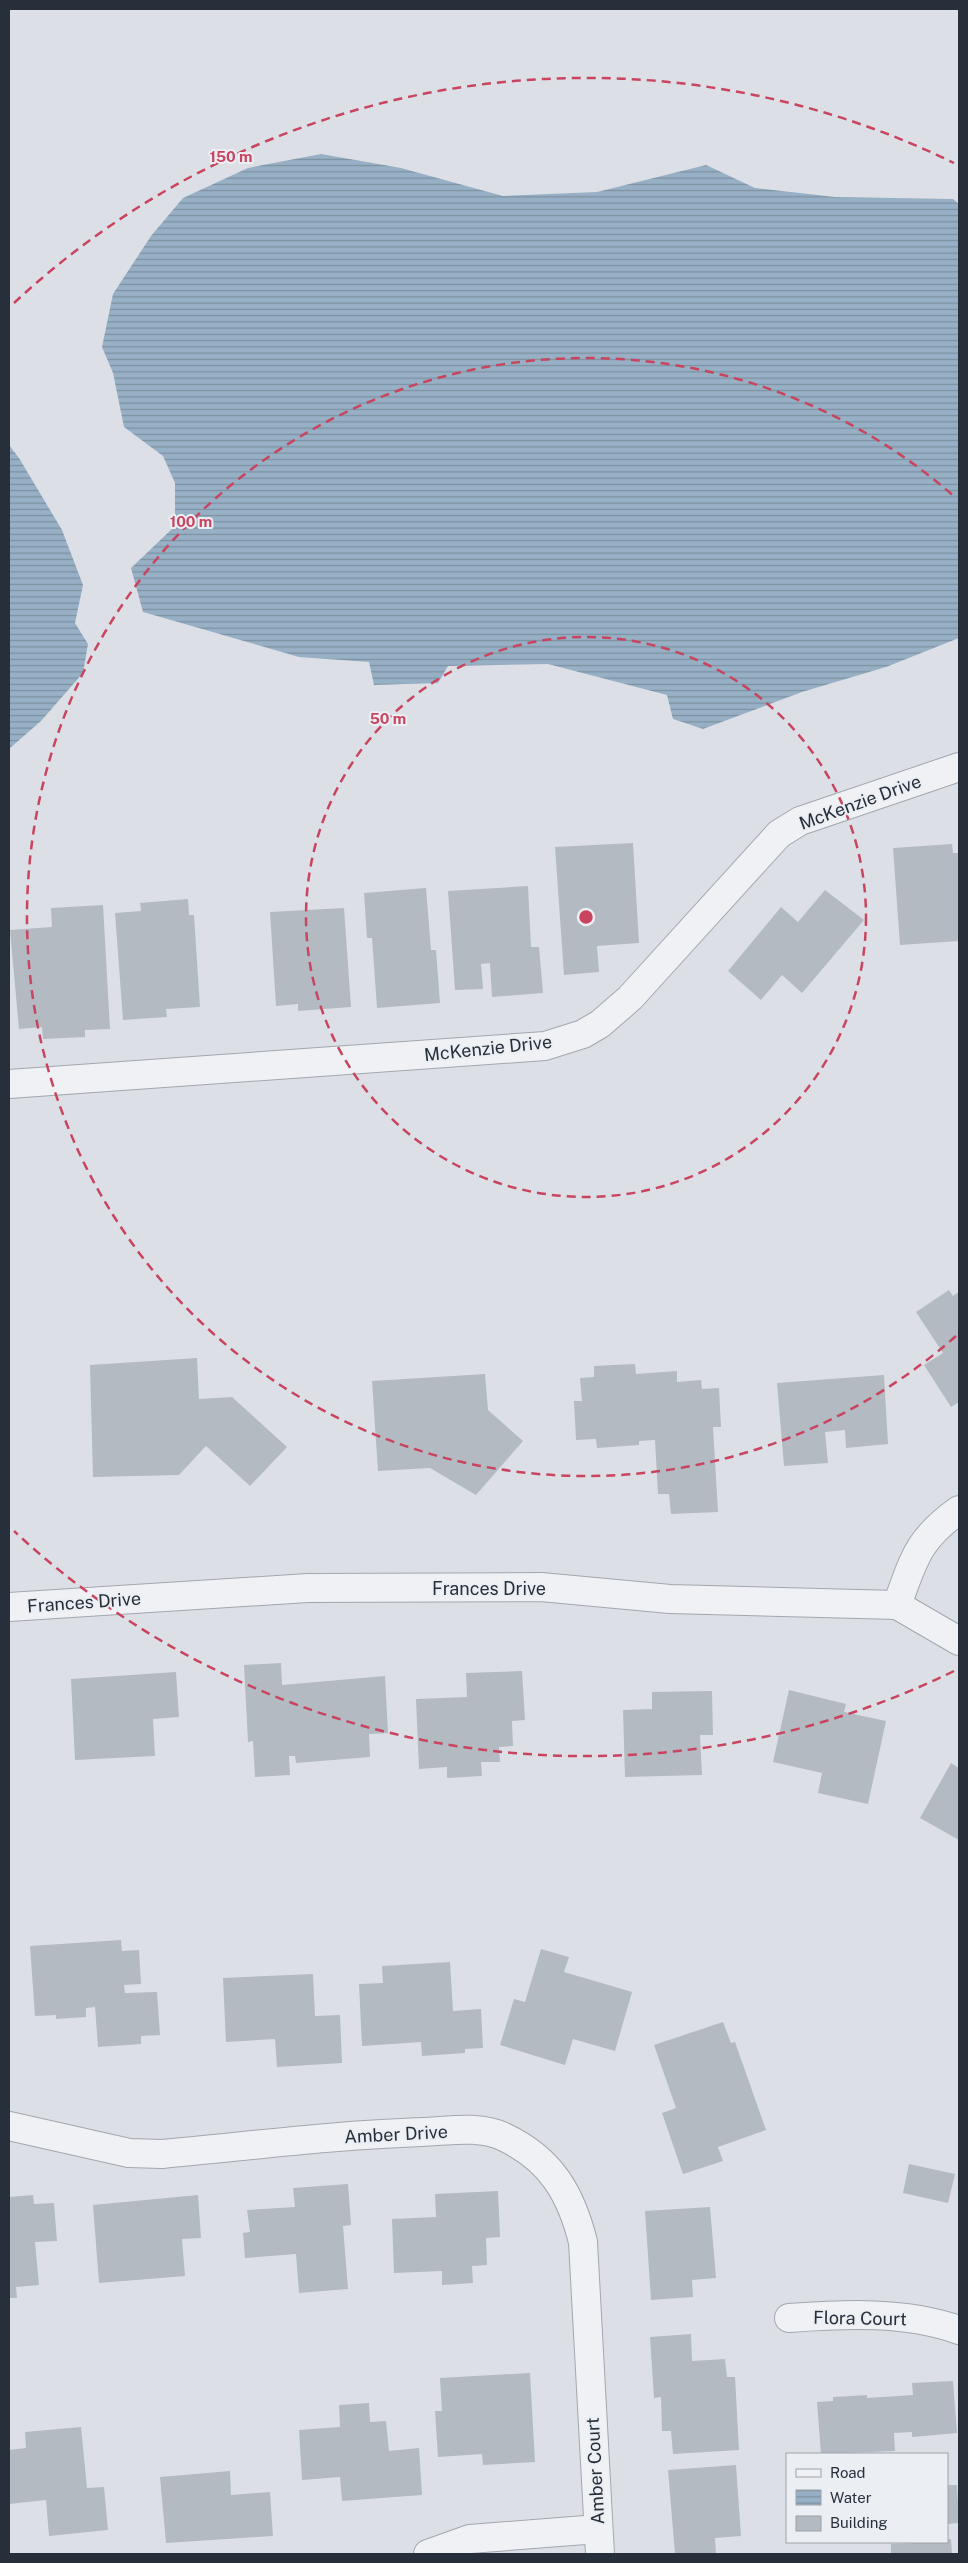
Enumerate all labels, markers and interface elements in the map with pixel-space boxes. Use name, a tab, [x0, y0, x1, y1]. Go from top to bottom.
text: 150 m	[209, 148, 253, 165]
text: 100 m	[170, 513, 212, 530]
text: 50 m	[370, 710, 406, 727]
street label: McKenzie Drive	[796, 770, 924, 834]
centre of rings	[577, 908, 595, 926]
street label: McKenzie Drive	[423, 1031, 553, 1065]
street label: Frances Drive	[432, 1578, 546, 1599]
street label: Frances Drive	[26, 1588, 142, 1616]
street label: Amber Drive	[344, 2121, 448, 2147]
street label: Flora Court	[813, 2307, 907, 2329]
street label: Amber Court	[582, 2417, 608, 2525]
legend	[786, 2453, 948, 2543]
text: Road	[830, 2464, 866, 2481]
text: Water	[830, 2489, 872, 2506]
text: Building	[830, 2514, 888, 2531]

